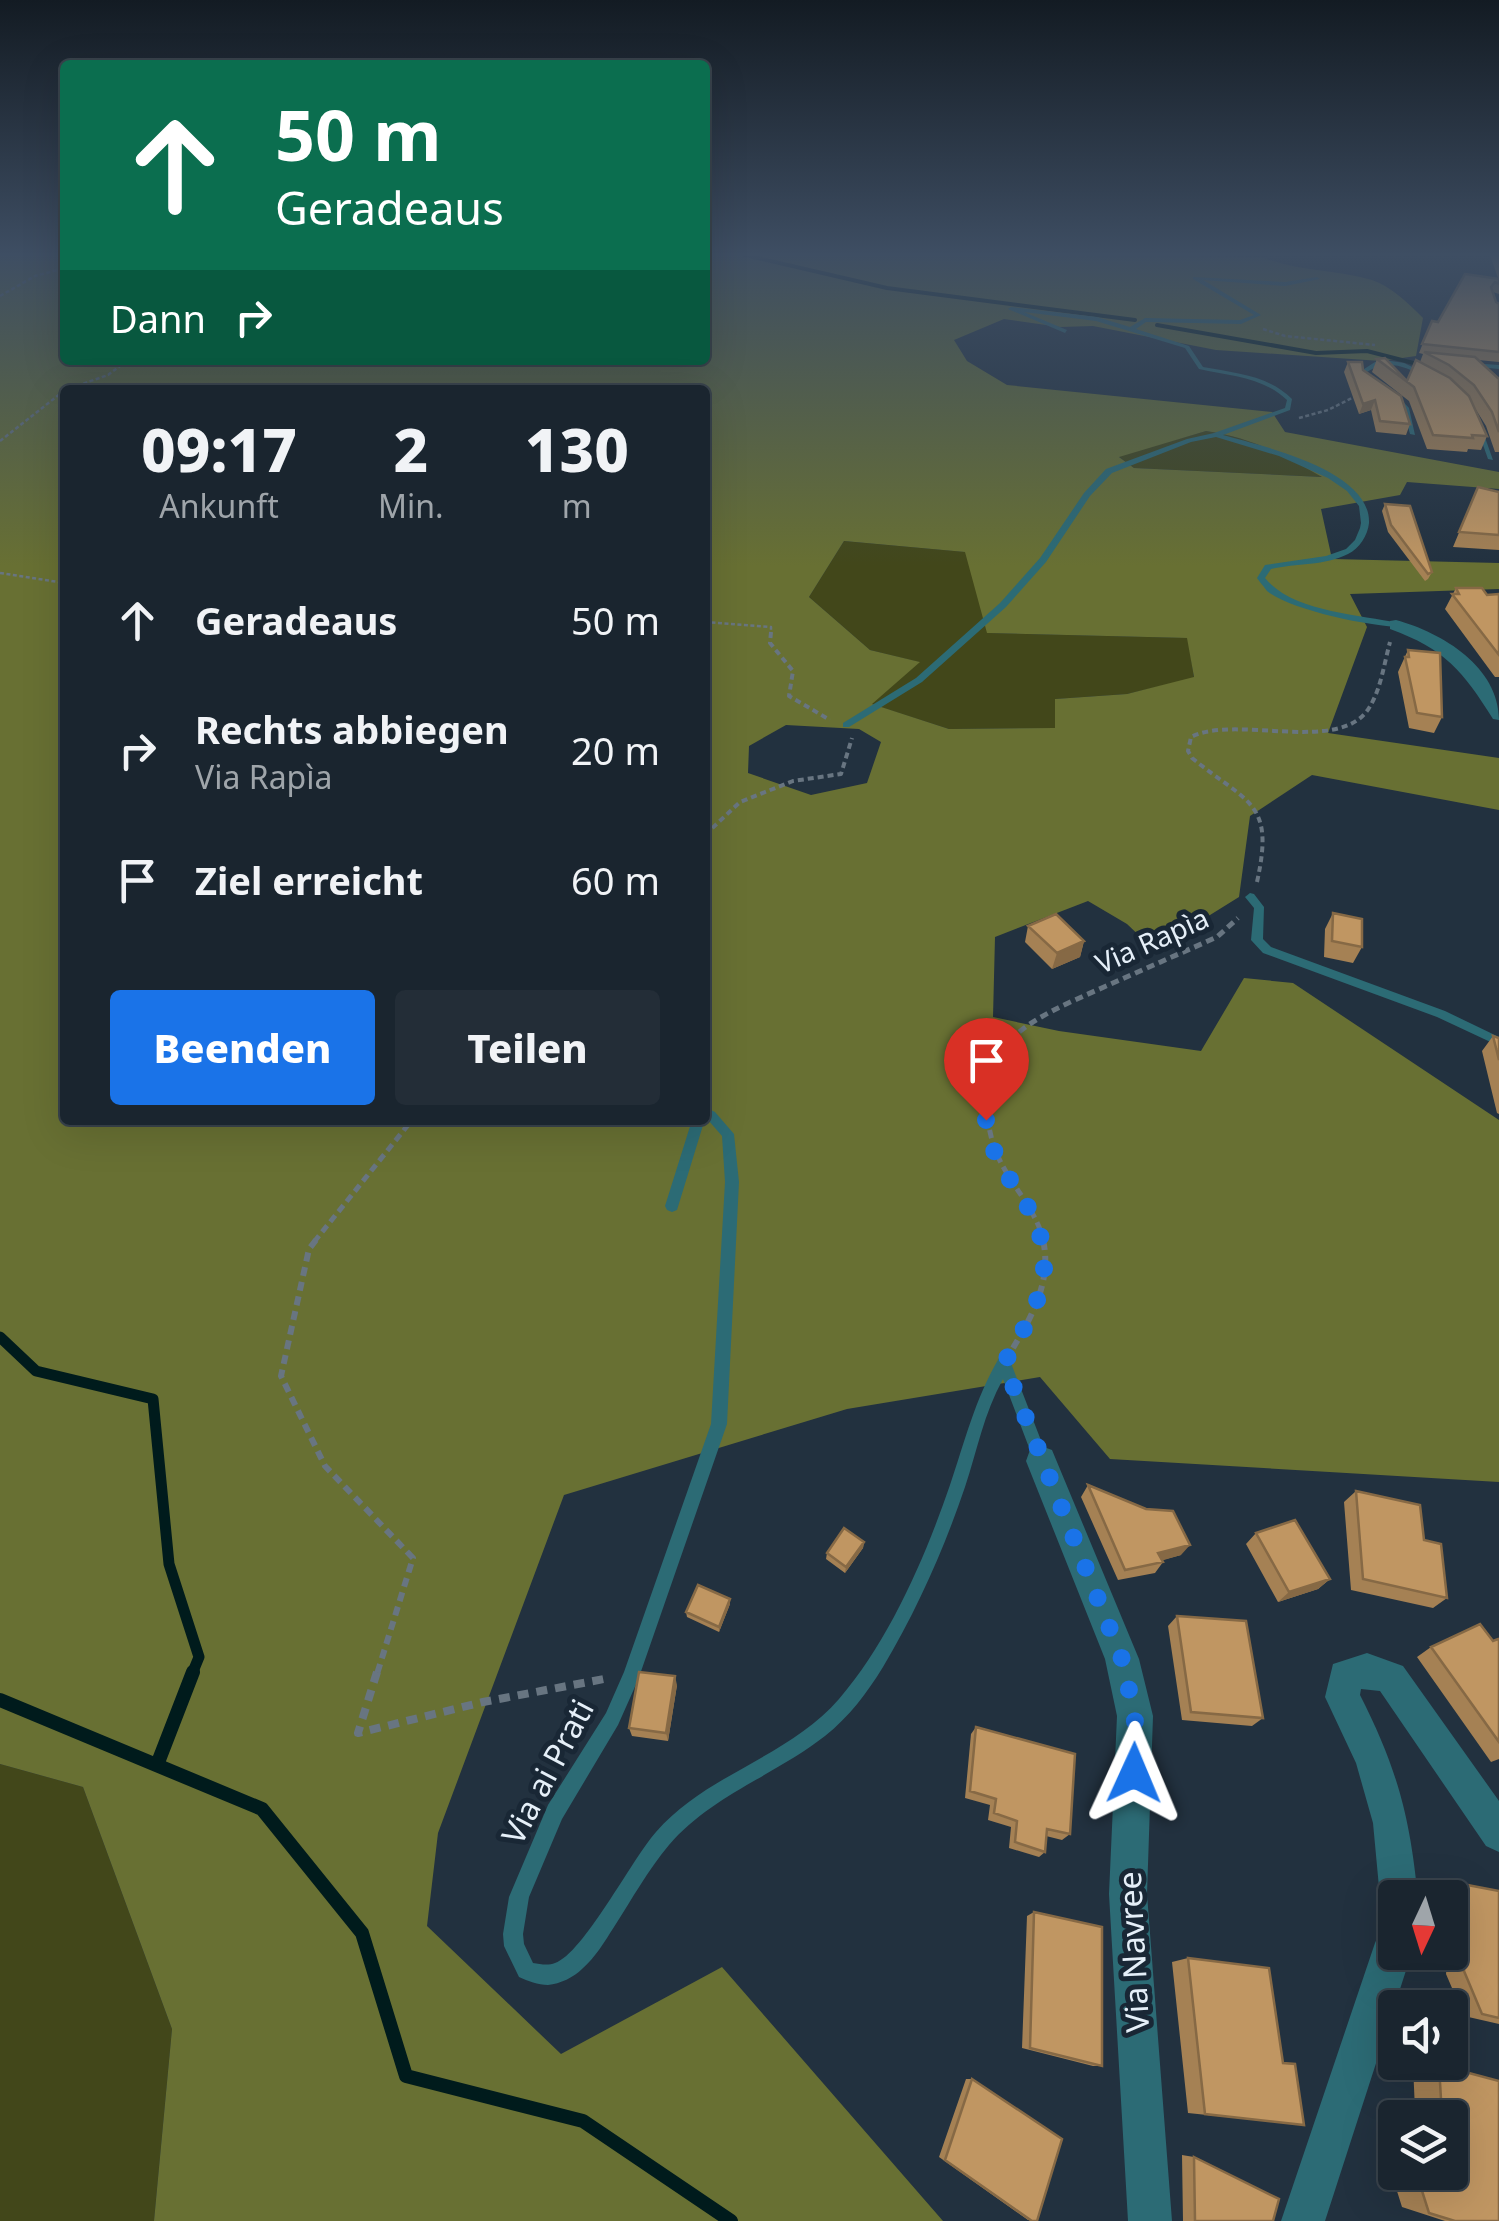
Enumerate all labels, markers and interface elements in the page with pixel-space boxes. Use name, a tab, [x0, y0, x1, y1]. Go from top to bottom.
text: 50 m	[275, 86, 442, 182]
icon: ahead	[110, 100, 240, 230]
text: Geradeaus	[275, 177, 504, 238]
icon: right	[226, 290, 281, 345]
text: Dann	[110, 292, 206, 344]
text: 09:17	[141, 408, 297, 490]
text: 2	[394, 408, 428, 490]
text: 130	[525, 408, 629, 490]
text: Ankunft	[159, 484, 279, 527]
text: Min.	[378, 484, 444, 527]
text: m	[562, 484, 592, 527]
icon: ahead	[110, 593, 165, 648]
text: Geradeaus	[195, 594, 397, 646]
text: 50 m	[571, 594, 660, 646]
text: Rechts abbiegen	[195, 703, 509, 755]
icon: right	[110, 723, 165, 778]
text: 20 m	[571, 724, 660, 776]
text: Via Rapìa	[195, 755, 332, 798]
icon: arrive	[110, 853, 165, 908]
text: Ziel erreicht	[195, 854, 423, 906]
text: 60 m	[571, 854, 660, 906]
street label: Via Rapìa	[1089, 898, 1214, 982]
button: Beenden	[110, 990, 375, 1105]
button: Teilen	[395, 990, 660, 1105]
pin	[944, 1018, 1029, 1121]
icon: arrive	[959, 1033, 1014, 1088]
street label: Via ai Prati	[491, 1691, 603, 1851]
position arrow	[1082, 1721, 1186, 1825]
street label: Via Navree	[1107, 1871, 1158, 2034]
north arrow	[1378, 1880, 1468, 1970]
map controls	[1378, 1880, 1468, 2190]
button: sound	[1378, 1990, 1468, 2080]
button: layers	[1378, 2100, 1468, 2190]

